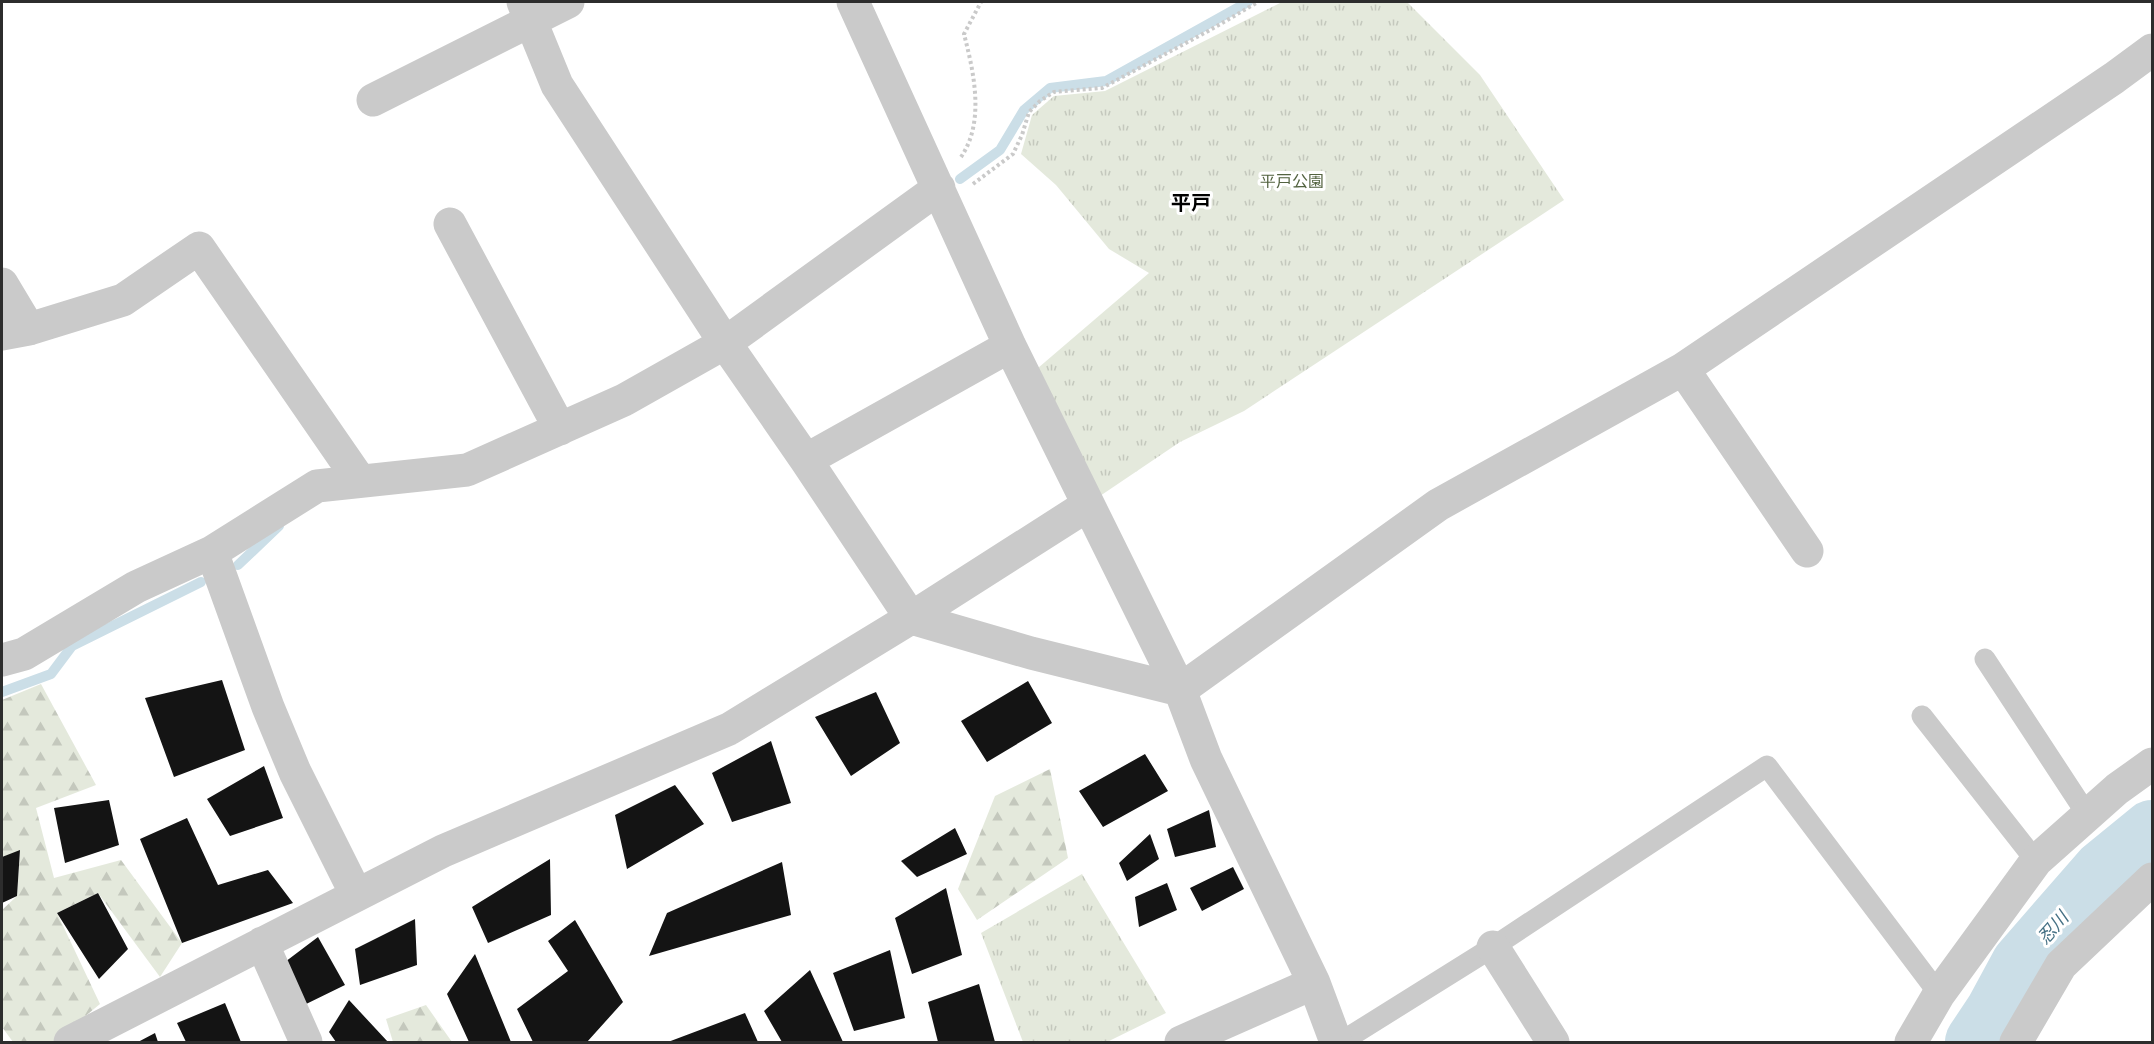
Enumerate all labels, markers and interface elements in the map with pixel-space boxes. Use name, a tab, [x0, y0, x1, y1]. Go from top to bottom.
park label: 平戸公園	[1260, 172, 1324, 191]
district label: 平戸	[1171, 191, 1211, 215]
water label: 忍川	[2033, 906, 2074, 949]

